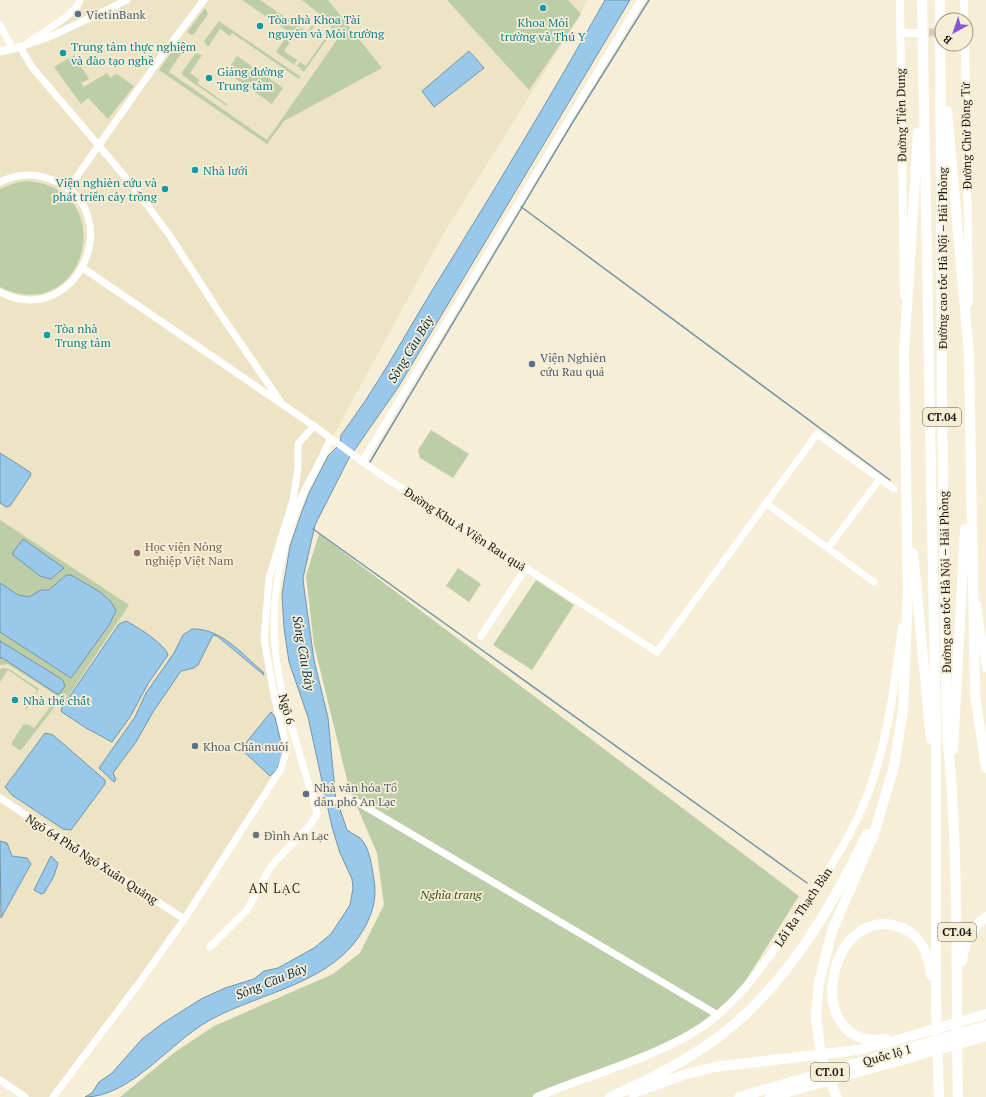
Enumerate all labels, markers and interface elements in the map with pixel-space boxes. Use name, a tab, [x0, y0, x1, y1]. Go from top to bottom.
marker: Khoa Môi trường và Thú Y	[538, 3, 548, 13]
place label: VietinBank	[86, 7, 147, 22]
marker: VietinBank	[73, 9, 83, 19]
place label: Tòa nhà Khoa Tài nguyên và Môi trường	[268, 12, 385, 41]
north arrow	[934, 12, 974, 52]
place label: Khoa Môi trường và Thú Y	[500, 15, 586, 44]
marker: Tòa nhà Khoa Tài nguyên và Môi trường	[255, 21, 265, 31]
text: B	[940, 32, 955, 47]
place label: Trung tâm thực nghiệm và đào tạo nghề	[70, 39, 197, 68]
marker: Trung tâm thực nghiệm và đào tạo nghề	[58, 48, 68, 58]
place label: Giảng đường Trung tâm	[217, 64, 284, 93]
street label: Đường Tiên Dung	[893, 67, 909, 162]
marker: Giảng đường Trung tâm	[204, 73, 214, 83]
street label: Đường Chử Đồng Tử	[958, 82, 974, 189]
place label: Nhà lưới	[203, 163, 248, 178]
marker: Nhà lưới	[190, 165, 200, 175]
street label: Đường cao tốc Hà Nội – Hải Phòng	[935, 166, 950, 349]
place label: Viện nghiên cứu và phát triển cây trồng	[53, 175, 158, 204]
marker: Viện nghiên cứu và phát triển cây trồng	[160, 184, 170, 194]
water label: Sông Cầu Bây	[383, 311, 438, 386]
place label: Tòa nhà Trung tâm	[55, 321, 111, 350]
marker: Tòa nhà Trung tâm	[42, 330, 52, 340]
place label: Viện Nghiên cứu Rau quả	[540, 350, 606, 379]
marker: Viện Nghiên cứu Rau quả	[527, 359, 537, 369]
road number: CT.04	[923, 408, 961, 426]
street label: Đường Khu A Viện Rau quả	[401, 484, 529, 574]
street label: Đường cao tốc Hà Nội – Hải Phòng	[936, 490, 954, 673]
place label: Học viện Nông nghiệp Việt Nam	[145, 539, 234, 568]
marker: Học viện Nông nghiệp Việt Nam	[132, 548, 142, 558]
water label: Sông Cầu Bây	[289, 614, 320, 693]
street label: Ngõ 6	[276, 692, 299, 727]
place label: Nhà thể chất	[23, 693, 91, 708]
marker: Nhà thể chất	[10, 695, 20, 705]
place label: Khoa Chăn nuôi	[203, 739, 289, 754]
marker: Khoa Chăn nuôi	[190, 741, 200, 751]
place label: Nhà văn hóa Tổ dân phố An Lạc	[314, 780, 397, 809]
marker: Nhà văn hóa Tổ dân phố An Lạc	[301, 789, 311, 799]
street label: Ngõ 64 Phố Ngô Xuân Quảng	[23, 811, 161, 908]
place label: Đình An Lạc	[264, 828, 329, 843]
marker: Đình An Lạc	[251, 830, 261, 840]
street label: Lối Ra Thạch Bàn	[771, 865, 835, 949]
district label: AN LẠC	[249, 879, 301, 897]
park label: Nghĩa trang	[419, 887, 483, 902]
road number: CT.04	[938, 923, 976, 941]
water label: Sông Cầu Bây	[232, 958, 311, 1004]
street label: Quốc lộ 1	[861, 1041, 913, 1069]
road number: CT.01	[811, 1063, 849, 1081]

